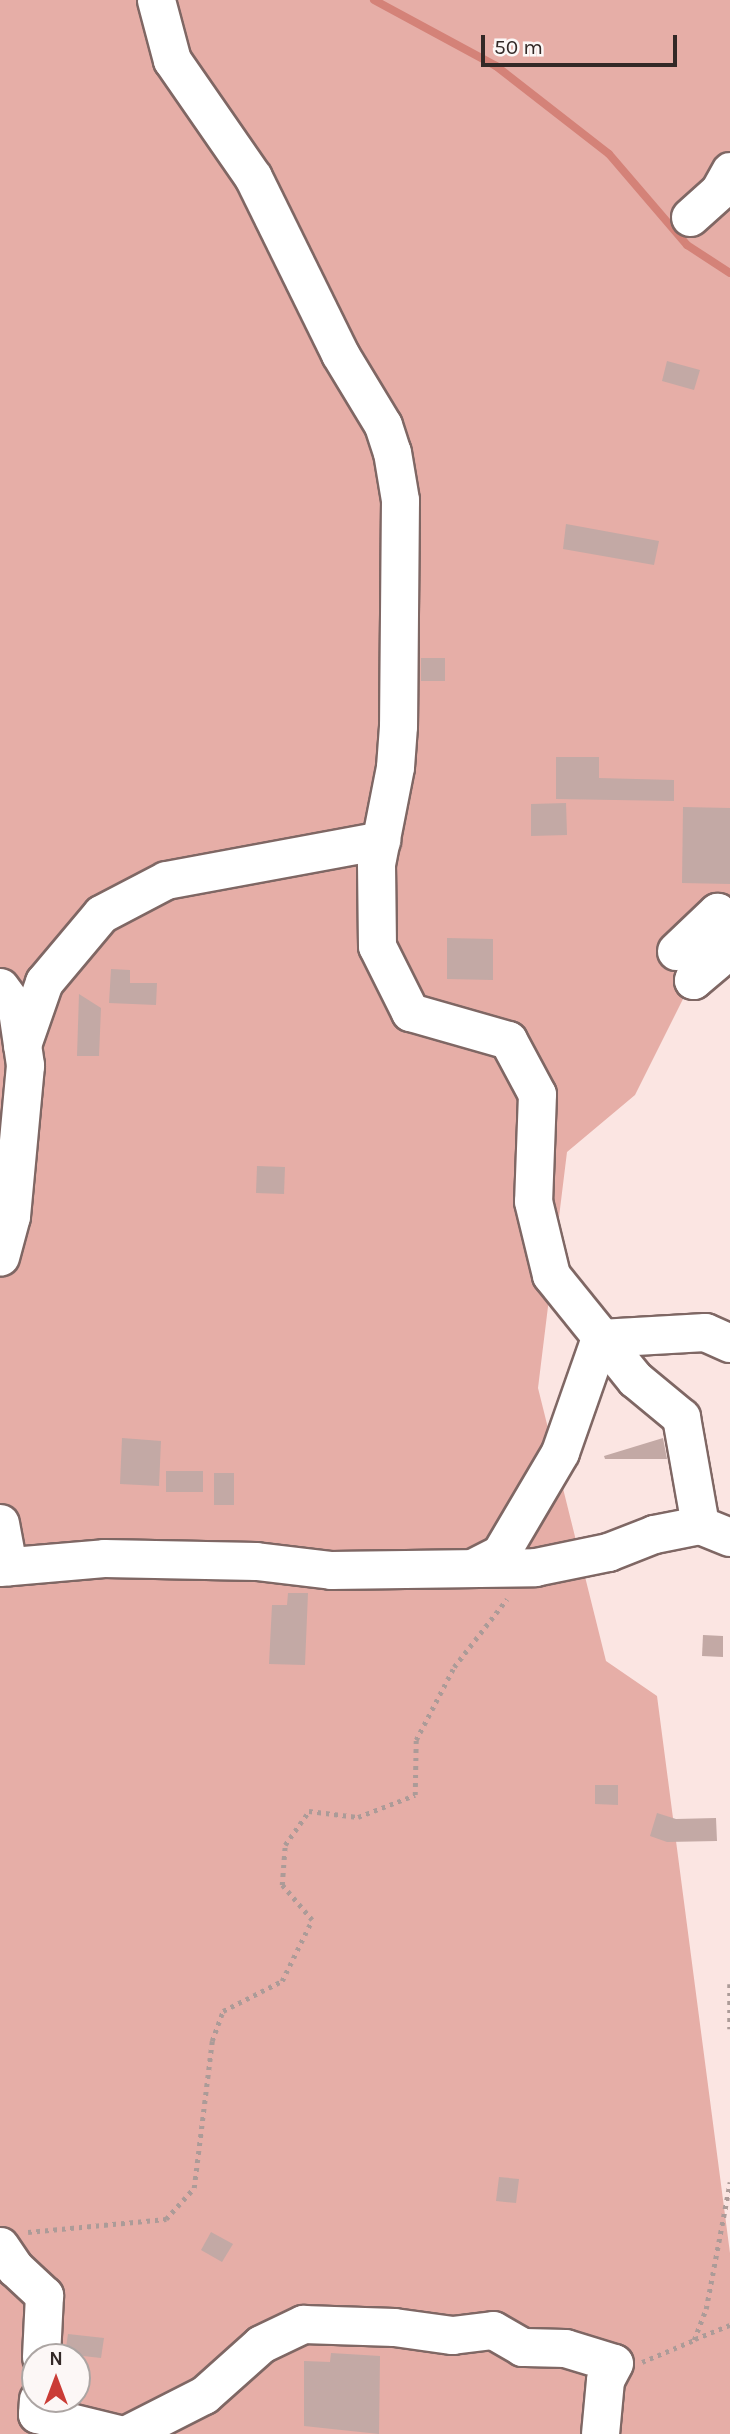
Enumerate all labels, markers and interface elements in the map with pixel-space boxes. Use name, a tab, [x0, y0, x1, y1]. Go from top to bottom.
scale bar	[485, 21, 681, 65]
text: 50 m	[494, 35, 543, 59]
north arrow	[21, 2343, 91, 2413]
text: N	[49, 2348, 63, 2370]

